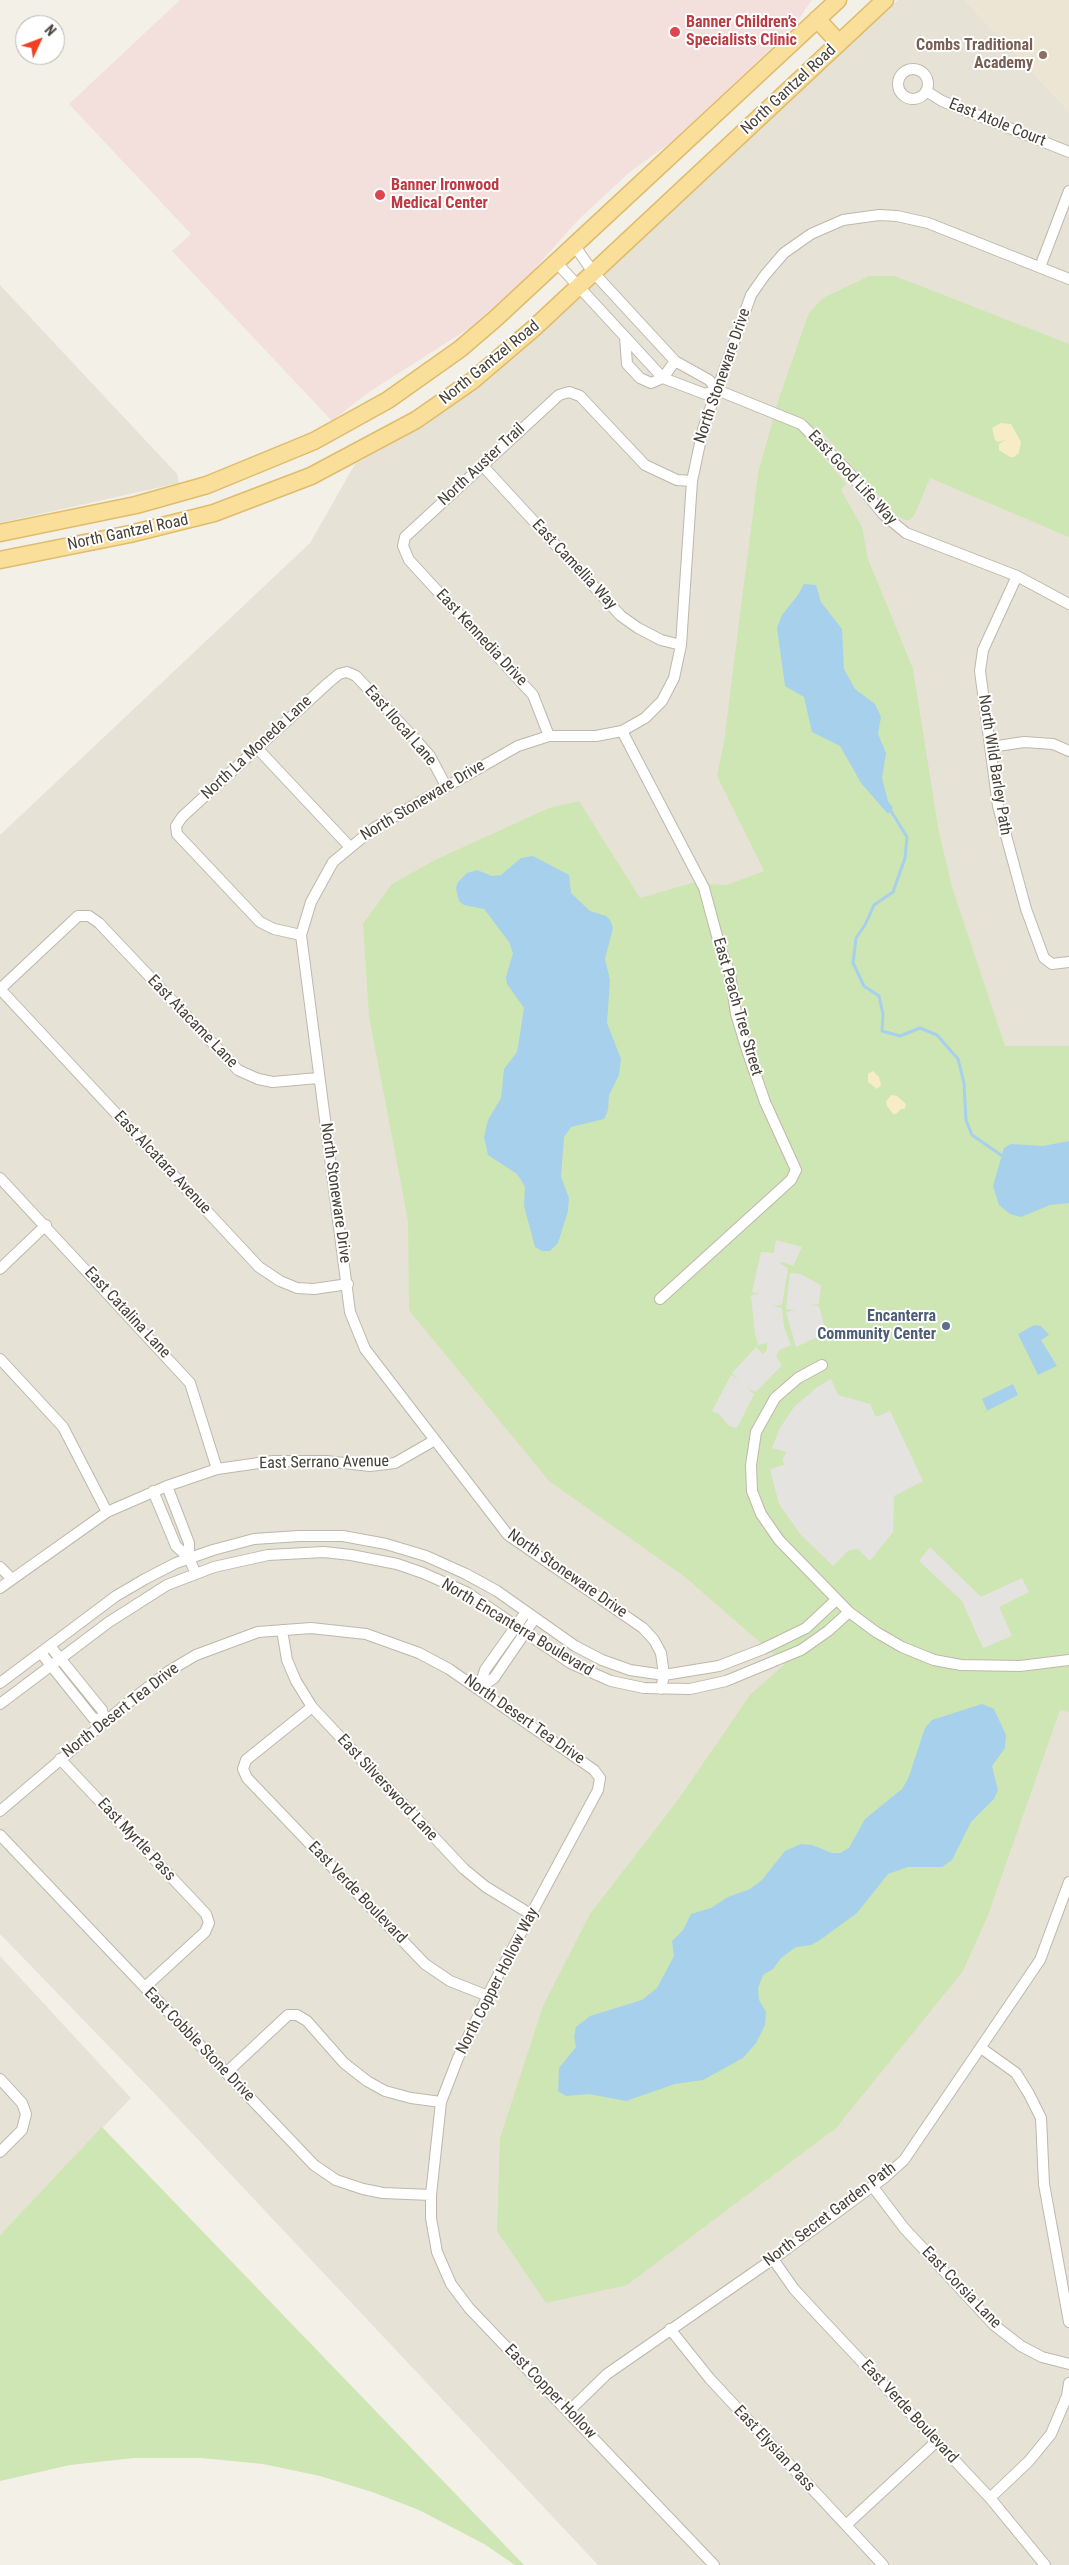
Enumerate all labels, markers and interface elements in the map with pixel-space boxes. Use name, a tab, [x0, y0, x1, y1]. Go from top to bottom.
place label: Banner Children’s Specialists Clinic	[686, 13, 797, 51]
north arrow	[15, 15, 65, 65]
text: N	[41, 22, 59, 39]
marker: Banner Children’s Specialists Clinic	[668, 25, 682, 39]
place label: Combs Traditional Academy	[916, 36, 1033, 74]
street label: North Gantzel Road	[738, 41, 840, 139]
marker: Combs Traditional Academy	[1037, 49, 1049, 61]
street label: East Atole Court	[946, 95, 1048, 151]
place label: Banner Ironwood Medical Center	[391, 176, 499, 214]
marker: Banner Ironwood Medical Center	[373, 188, 387, 202]
street label: North Stoneware Drive	[691, 306, 755, 446]
street label: North Gantzel Road	[436, 317, 544, 409]
street label: North Auster Trail	[435, 420, 529, 510]
street label: East Good Life Way	[803, 427, 901, 529]
street label: North Gantzel Road	[66, 511, 190, 555]
street label: East Camellia Way	[527, 516, 621, 614]
street label: East Kennedia Drive	[431, 586, 531, 690]
street label: East Ilocal Lane	[360, 682, 440, 770]
street label: North La Moneda Lane	[198, 692, 316, 804]
street label: North Wild Barley Path	[973, 693, 1015, 837]
street label: North Stoneware Drive	[357, 756, 489, 846]
street label: East Peach Tree Street	[708, 936, 766, 1078]
street label: East Atacame Lane	[143, 972, 241, 1072]
street label: East Alcatara Avenue	[109, 1108, 215, 1218]
street label: North Stoneware Drive	[316, 1122, 354, 1264]
street label: East Catalina Lane	[80, 1264, 174, 1362]
place label: Encanterra Community Center	[817, 1307, 936, 1345]
marker: Encanterra Community Center	[940, 1320, 952, 1332]
street label: East Serrano Avenue	[259, 1452, 389, 1474]
street label: North Stoneware Drive	[504, 1526, 630, 1622]
street label: North Encanterra Boulevard	[438, 1575, 596, 1681]
street label: North Desert Tea Drive	[59, 1659, 183, 1763]
street label: North Desert Tea Drive	[460, 1671, 588, 1769]
street label: East Silversword Lane	[333, 1731, 441, 1845]
street label: East Myrtle Pass	[93, 1795, 179, 1885]
street label: East Verde Boulevard	[304, 1838, 410, 1948]
street label: North Copper Hollow Way	[453, 1905, 543, 2057]
street label: East Cobble Stone Drive	[140, 1984, 258, 2106]
street label: North Secret Garden Path	[760, 2159, 900, 2271]
street label: East Corsia Lane	[917, 2243, 1005, 2333]
street label: East Copper Hollow	[500, 2341, 600, 2443]
street label: East Verde Boulevard	[856, 2356, 962, 2468]
street label: East Elysian Pass	[729, 2402, 819, 2496]

